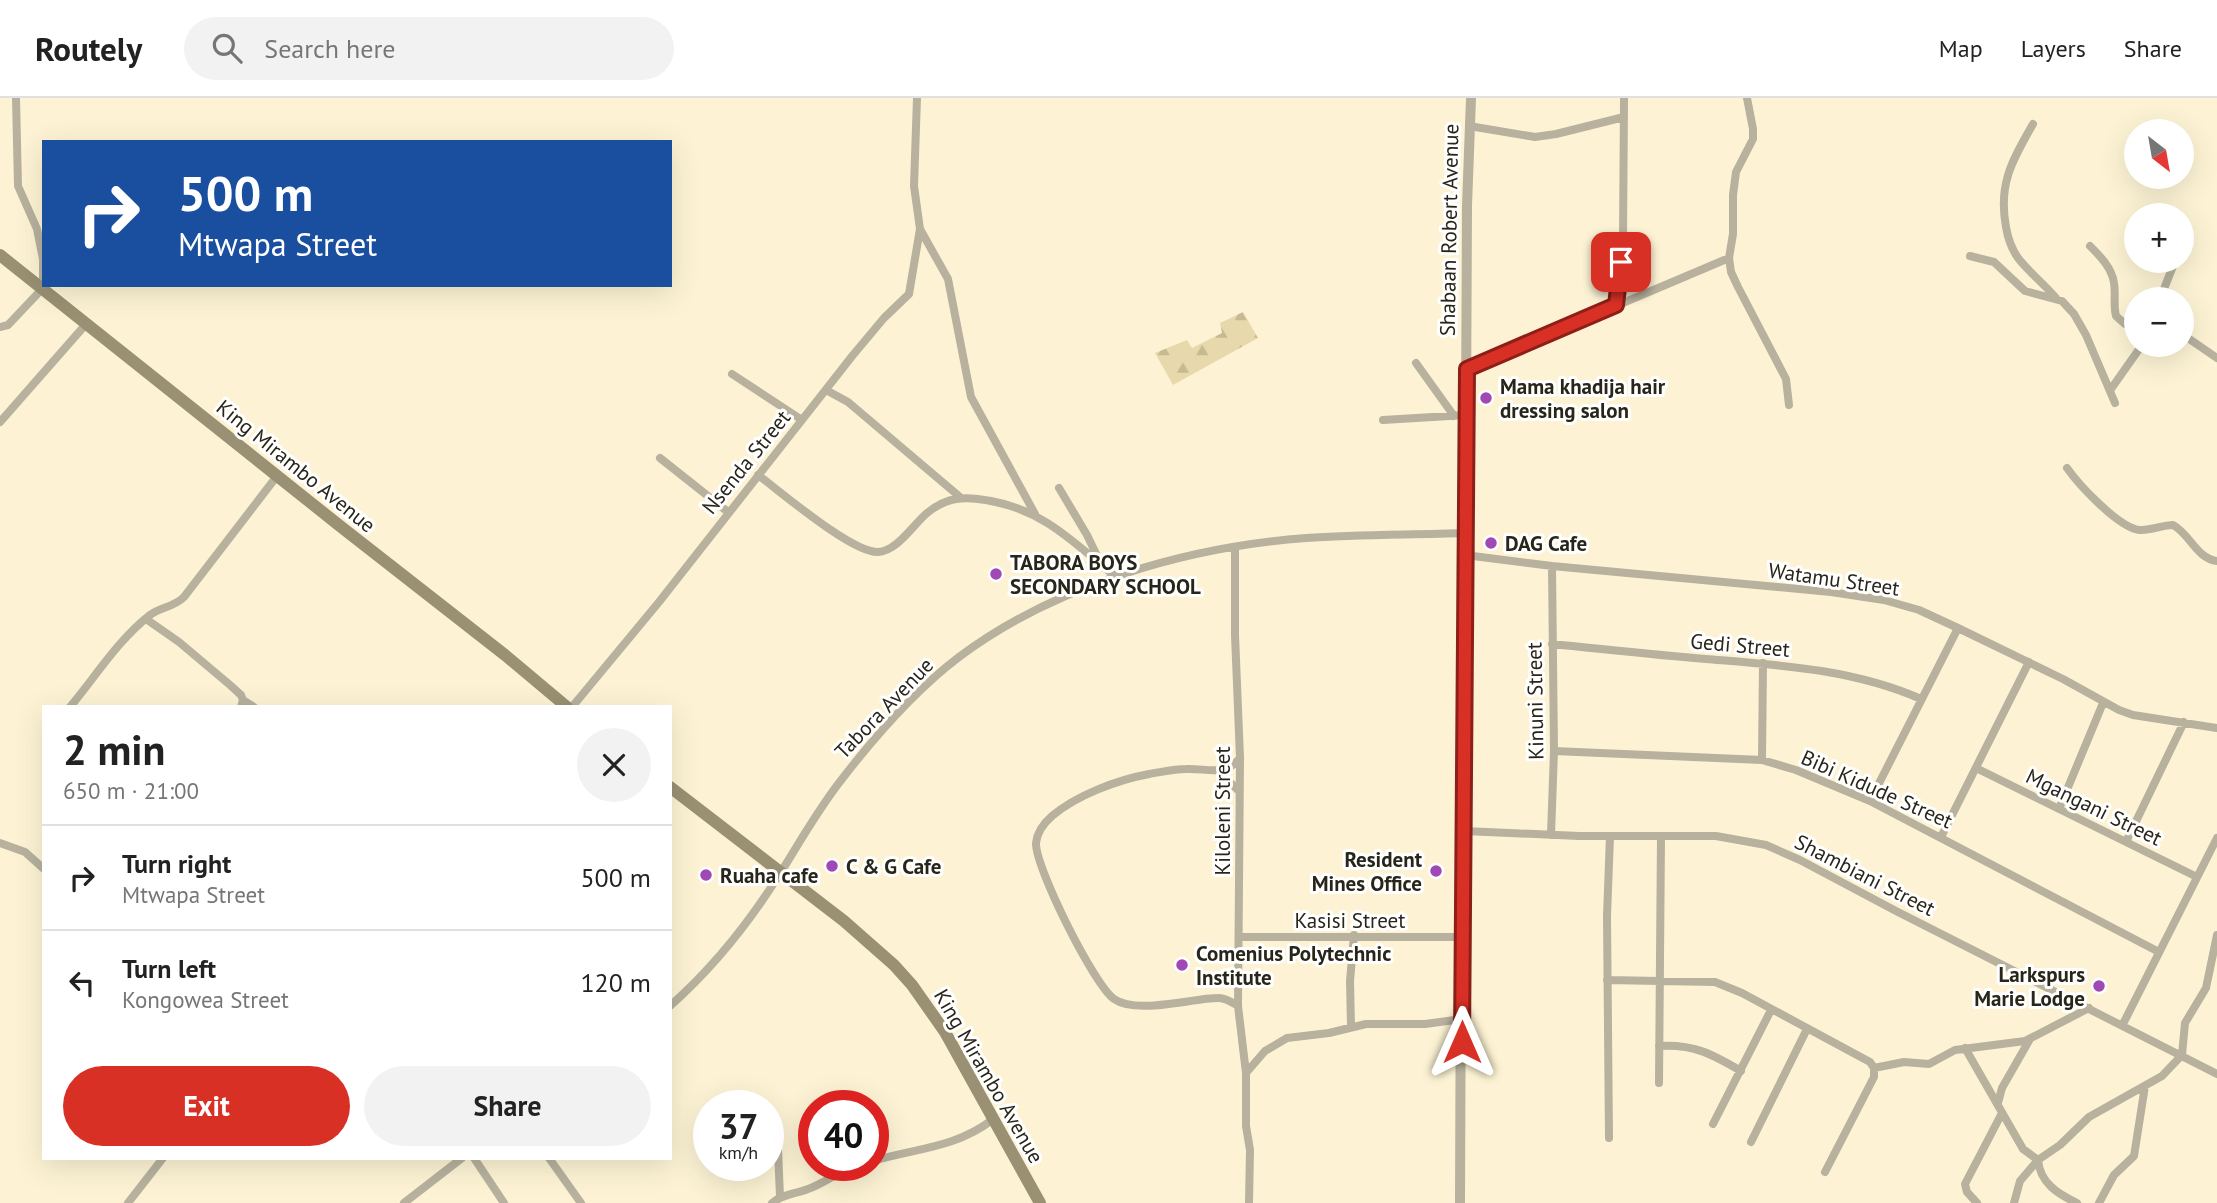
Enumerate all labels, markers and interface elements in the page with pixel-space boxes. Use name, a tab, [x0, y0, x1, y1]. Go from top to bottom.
search box	[184, 17, 674, 80]
text: Routely	[35, 27, 142, 70]
icon: search	[208, 29, 246, 67]
text: Search here	[264, 32, 395, 65]
text: Map	[1939, 33, 1983, 64]
text: Layers	[2021, 33, 2086, 64]
text: Share	[2124, 33, 2182, 64]
north arrow	[2124, 119, 2194, 189]
map controls	[2124, 119, 2194, 357]
street label: Shabaan Robert Avenue	[1434, 124, 1464, 336]
text: 500 m	[178, 161, 313, 225]
icon: right	[63, 168, 154, 259]
button: +	[2124, 203, 2194, 273]
text: Mtwapa Street	[178, 223, 377, 265]
pin	[1591, 232, 1651, 292]
icon: arrive	[1602, 243, 1640, 281]
button: −	[2124, 287, 2194, 357]
place label: Mama khadija hair dressing salon	[1500, 373, 1666, 424]
marker: Mama khadija hair dressing salon	[1478, 390, 1494, 406]
street label: King Mirambo Avenue	[211, 394, 381, 538]
street label: Nsenda Street	[696, 405, 796, 519]
place label: DAG Cafe	[1505, 530, 1587, 557]
marker: DAG Cafe	[1483, 535, 1499, 551]
place label: TABORA BOYS SECONDARY SCHOOL	[1010, 549, 1201, 600]
street label: Watamu Street	[1767, 556, 1901, 602]
marker: TABORA BOYS SECONDARY SCHOOL	[988, 566, 1004, 582]
street label: Gedi Street	[1689, 627, 1791, 663]
street label: Kinuni Street	[1520, 642, 1550, 760]
street label: Tabora Avenue	[829, 652, 939, 764]
text: 2 min	[63, 722, 165, 777]
button: close	[577, 728, 651, 802]
street label: Bibi Kidude Street	[1797, 744, 1957, 834]
street label: Kiloleni Street	[1209, 747, 1236, 875]
street label: Mgangani Street	[2022, 762, 2166, 852]
text: 650 m · 21:00	[63, 776, 199, 805]
street label: Shambiani Street	[1790, 828, 1940, 922]
place label: Resident Mines Office	[1312, 846, 1423, 897]
text: Turn right	[122, 847, 231, 880]
place label: C & G Cafe	[846, 853, 941, 880]
marker: C & G Cafe	[824, 858, 840, 874]
icon: right	[63, 859, 101, 897]
text: 500 m	[580, 861, 651, 894]
place label: Ruaha cafe	[720, 862, 818, 889]
marker: Resident Mines Office	[1428, 863, 1444, 879]
marker: Ruaha cafe	[698, 867, 714, 883]
text: Mtwapa Street	[122, 880, 265, 909]
street label: Kasisi Street	[1295, 907, 1405, 934]
place label: Comenius Polytechnic Institute	[1196, 940, 1391, 991]
text: Turn left	[122, 952, 216, 985]
marker: Comenius Polytechnic Institute	[1174, 957, 1190, 973]
place label: Larkspurs Marie Lodge	[1974, 961, 2085, 1012]
icon: left	[63, 964, 101, 1002]
text: 120 m	[580, 966, 651, 999]
marker: Larkspurs Marie Lodge	[2091, 978, 2107, 994]
street label: King Mirambo Avenue	[928, 984, 1050, 1168]
text: Kongowea Street	[122, 985, 289, 1014]
position arrow	[1425, 1005, 1499, 1079]
button: Exit	[63, 1066, 350, 1146]
button: Share	[364, 1066, 651, 1146]
speed limit sign: 40	[798, 1090, 889, 1181]
text: 37	[719, 1103, 758, 1149]
text: km/h	[719, 1141, 758, 1164]

